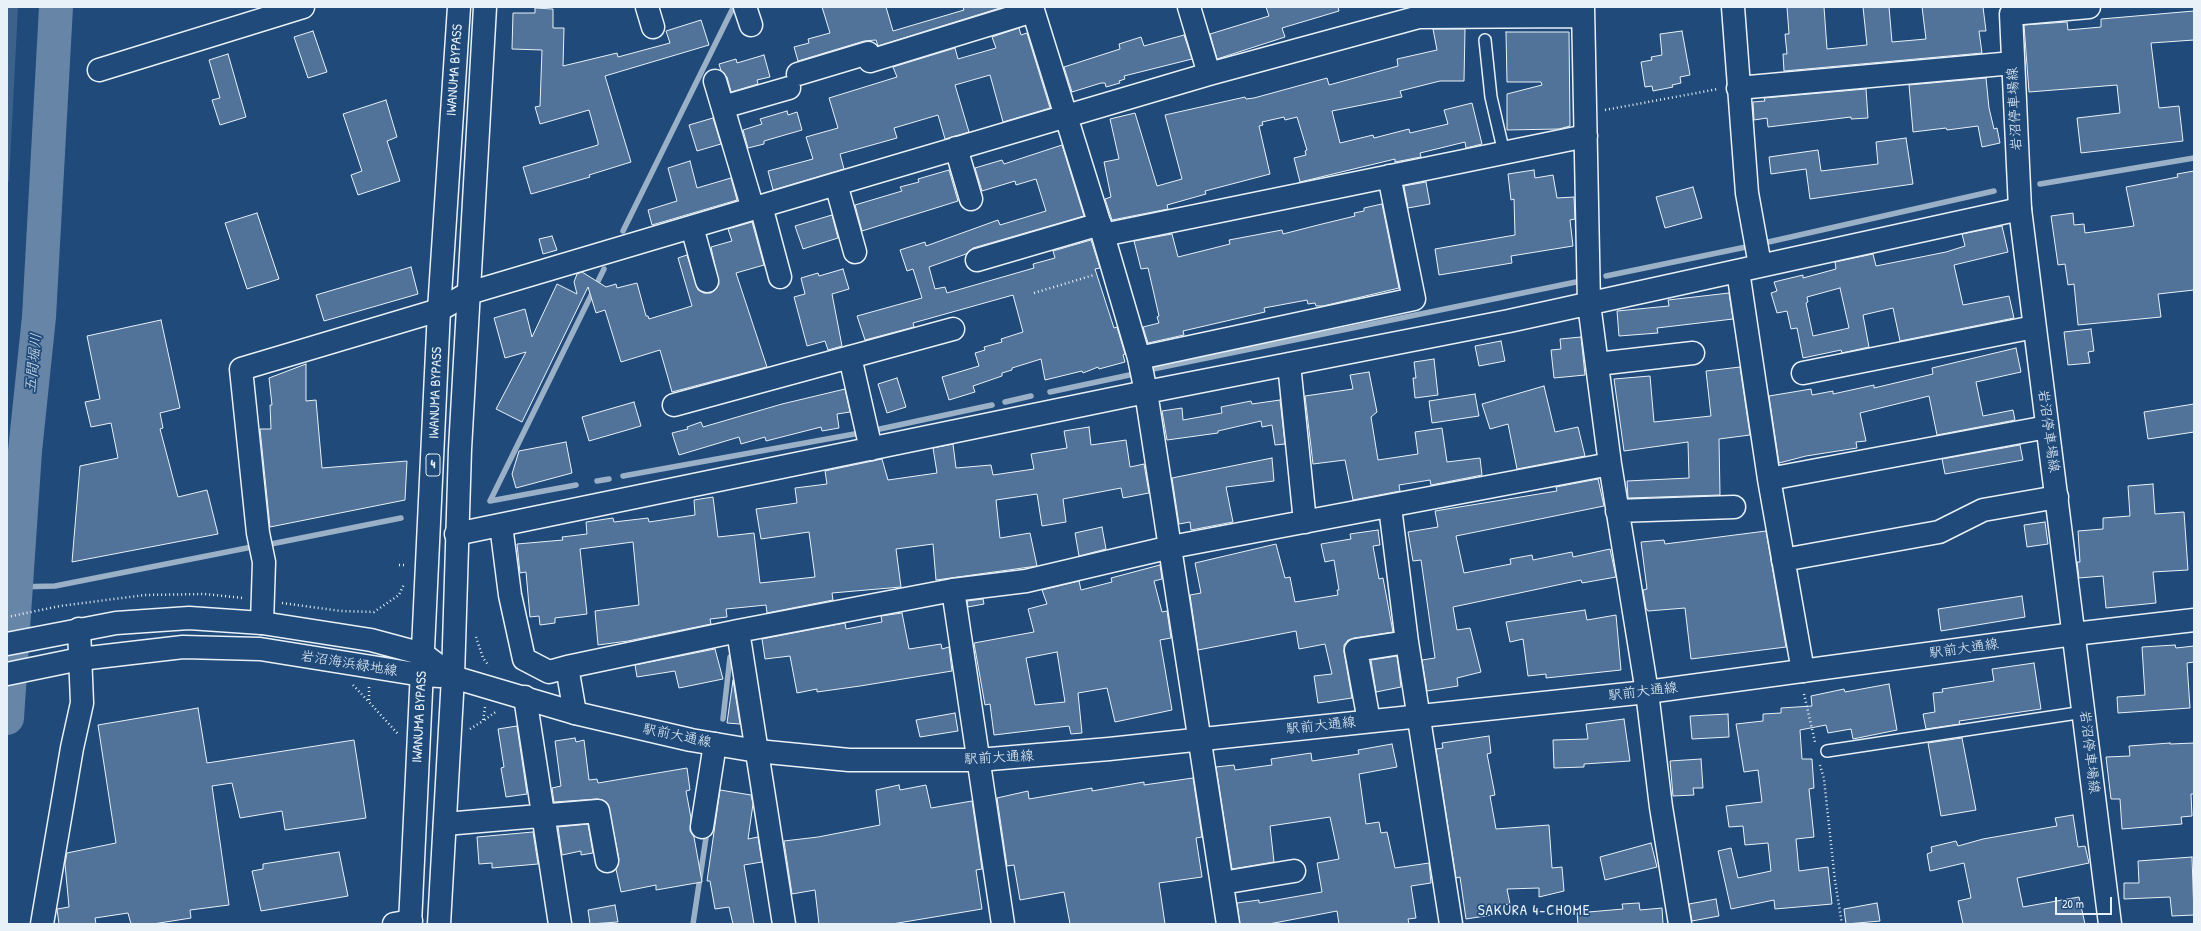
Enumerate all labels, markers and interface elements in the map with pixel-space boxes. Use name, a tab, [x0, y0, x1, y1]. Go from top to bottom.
street label: IWANUMA BYPASS	[443, 24, 467, 116]
street label: 岩沼停車場線	[2004, 67, 2026, 151]
water label: 五間堀川	[22, 332, 46, 394]
street label: IWANUMA BYPASS	[426, 347, 446, 439]
street label: 岩沼停車場線	[2034, 388, 2062, 474]
road number: 4	[426, 454, 440, 476]
street label: 駅前大通線	[1928, 636, 2000, 662]
street label: 岩沼海浜緑地線	[299, 648, 399, 680]
street label: IWANUMA BYPASS	[409, 671, 431, 763]
street label: 駅前大通線	[1607, 679, 1679, 705]
street label: 岩沼停車場線	[2076, 709, 2102, 795]
street label: 駅前大通線	[1285, 714, 1357, 738]
street label: 駅前大通線	[641, 721, 713, 751]
street label: 駅前大通線	[964, 748, 1034, 768]
scale bar	[2057, 889, 2114, 915]
text: 20 m	[2062, 895, 2084, 912]
district label: SAKURA 4-CHOME	[1478, 902, 1590, 920]

